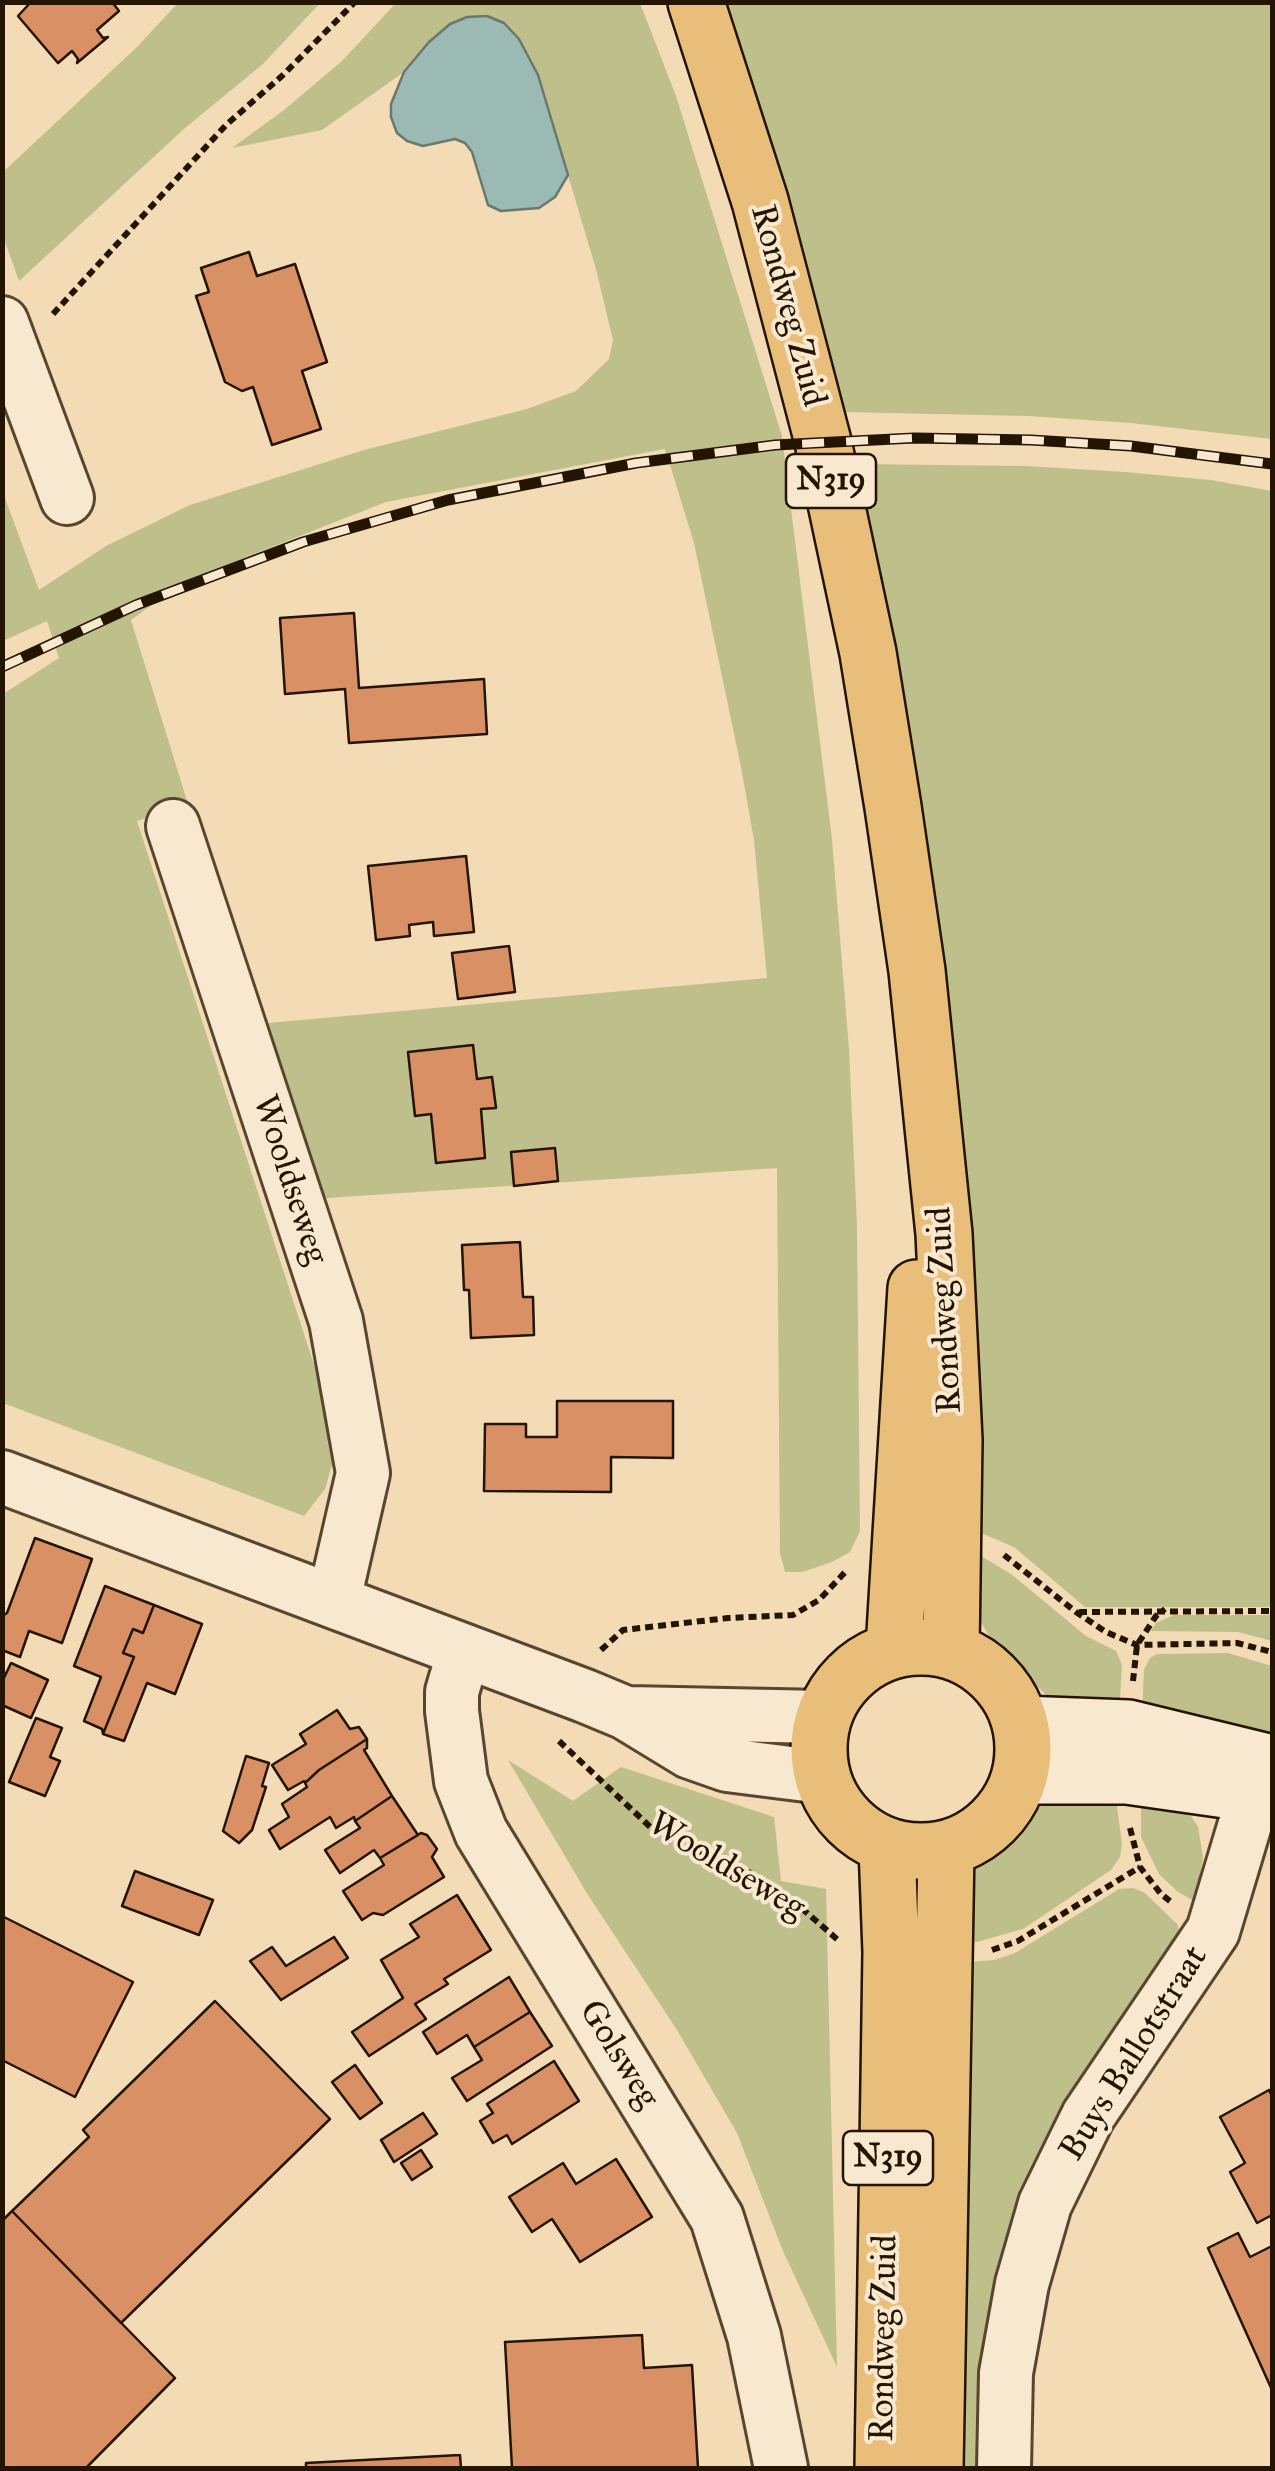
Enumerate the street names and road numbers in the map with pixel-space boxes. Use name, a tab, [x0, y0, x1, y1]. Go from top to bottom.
street label: Rondweg Zuid	[740, 201, 834, 411]
road number: N319	[786, 454, 876, 508]
street label: Wooldseweg	[242, 1090, 336, 1270]
street label: Rondweg Zuid	[920, 1205, 972, 1415]
street label: Wooldseweg	[640, 1804, 812, 1930]
street label: Buys Ballotstraat	[1052, 1939, 1218, 2169]
street label: Golsweg	[569, 1993, 667, 2117]
road number: N319	[843, 2131, 933, 2185]
street label: Rondweg Zuid	[862, 2234, 908, 2442]

